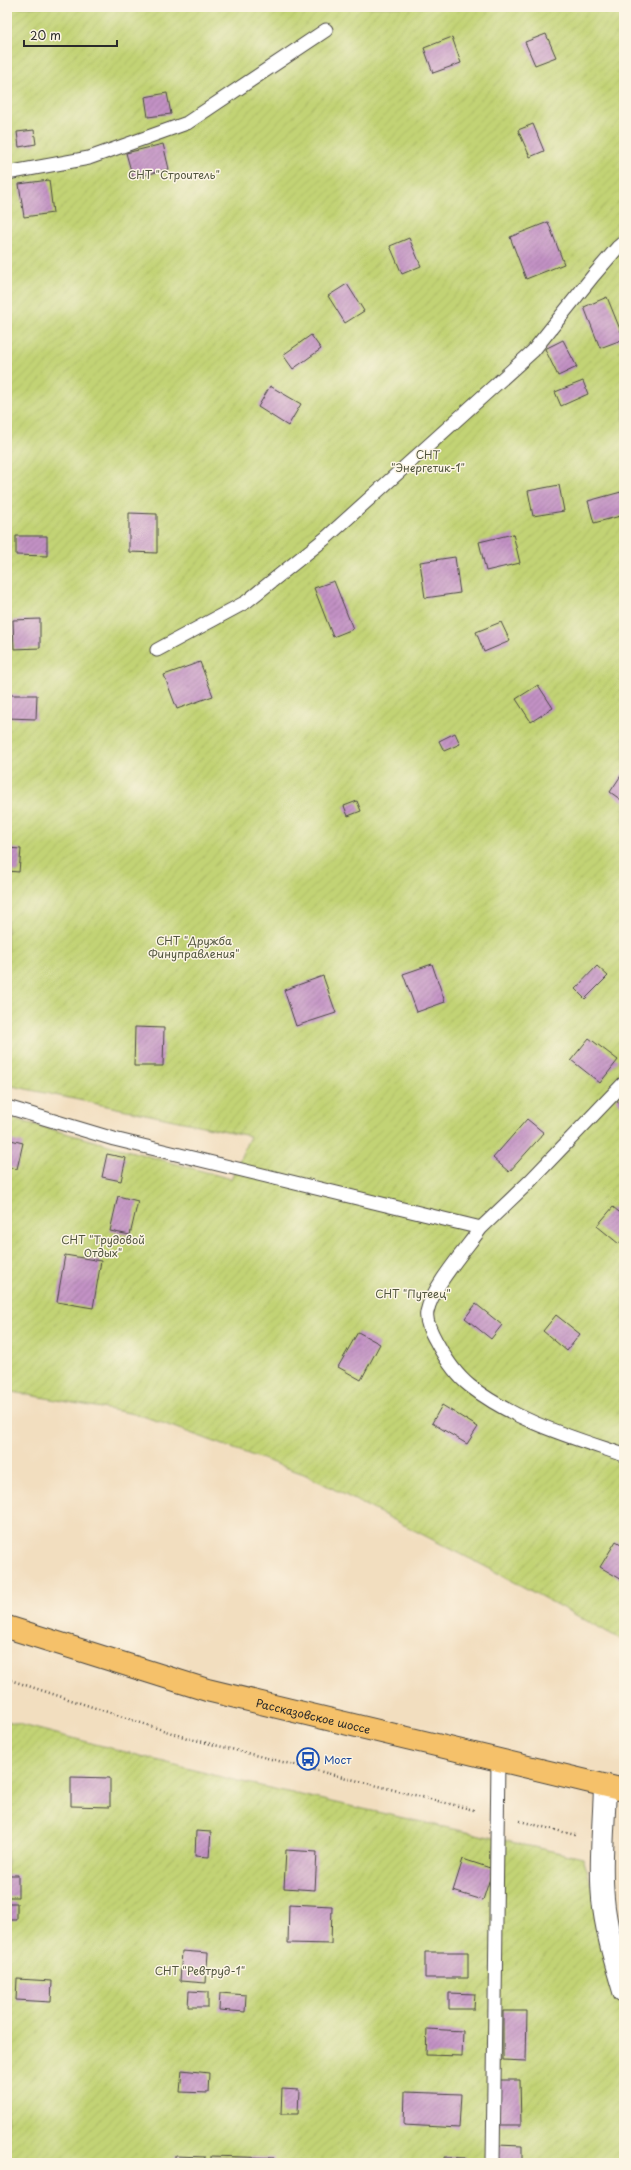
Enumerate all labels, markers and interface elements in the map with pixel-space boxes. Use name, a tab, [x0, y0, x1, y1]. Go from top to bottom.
scale bar	[24, 22, 117, 48]
text: 20 m	[30, 26, 61, 44]
park label: СНТ "Строитель"	[128, 166, 220, 183]
park label: СНТ "Энергетик-1"	[391, 446, 465, 476]
park label: СНТ "Дружба Финуправления"	[148, 932, 240, 962]
park label: СНТ "Трудовой Отдых"	[61, 1231, 145, 1261]
park label: СНТ "Путеец"	[375, 1285, 451, 1302]
street label: Рассказовское шоссе	[254, 1694, 373, 1738]
bus stop icon: Мост	[295, 1746, 321, 1772]
place label: Мост	[324, 1751, 352, 1768]
park label: СНТ "Ревтруд-1"	[155, 1962, 245, 1979]

